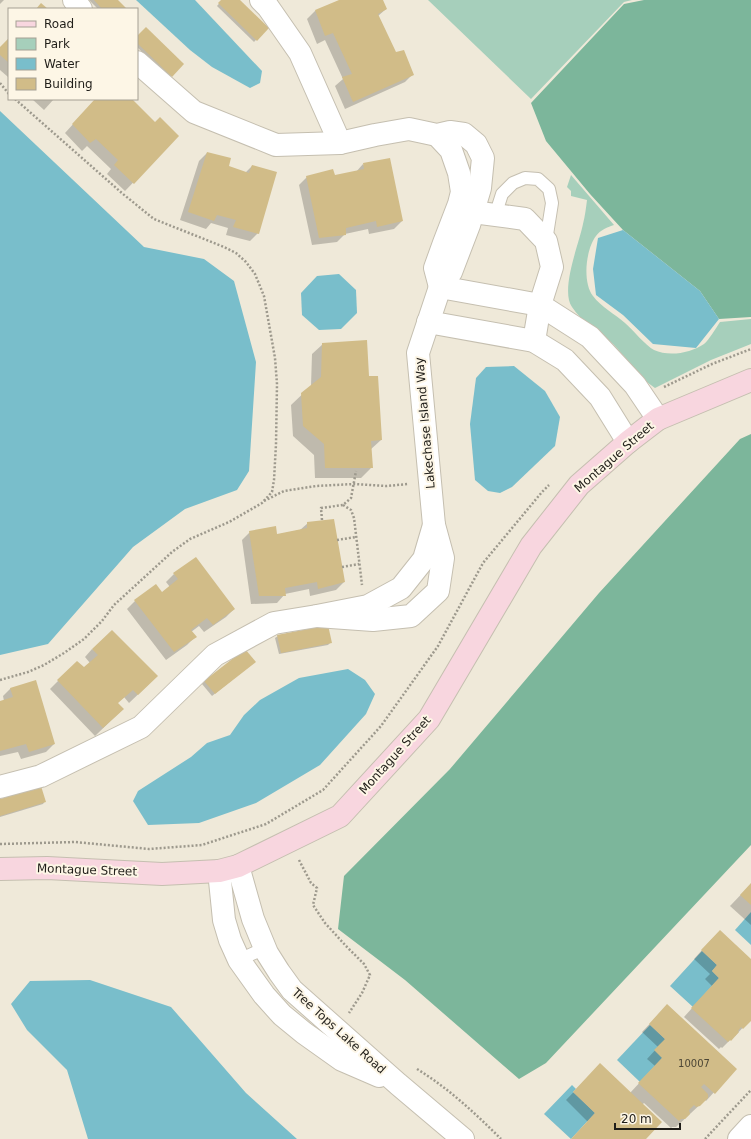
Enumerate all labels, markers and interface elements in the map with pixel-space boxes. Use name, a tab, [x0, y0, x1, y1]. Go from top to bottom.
legend	[8, 8, 138, 100]
text: Road	[44, 17, 74, 31]
text: Park	[44, 37, 70, 51]
text: Water	[44, 57, 80, 71]
text: Building	[44, 77, 93, 91]
street label: Lakechase Island Way	[412, 357, 438, 489]
street label: Montague Street	[572, 419, 657, 495]
street label: Montague Street	[356, 713, 434, 797]
street label: Montague Street	[37, 861, 138, 879]
street label: Tree Tops Lake Road	[289, 985, 389, 1077]
house number: 10007	[678, 1058, 710, 1069]
scale bar	[615, 1105, 680, 1131]
text: 20 m	[621, 1112, 652, 1126]

